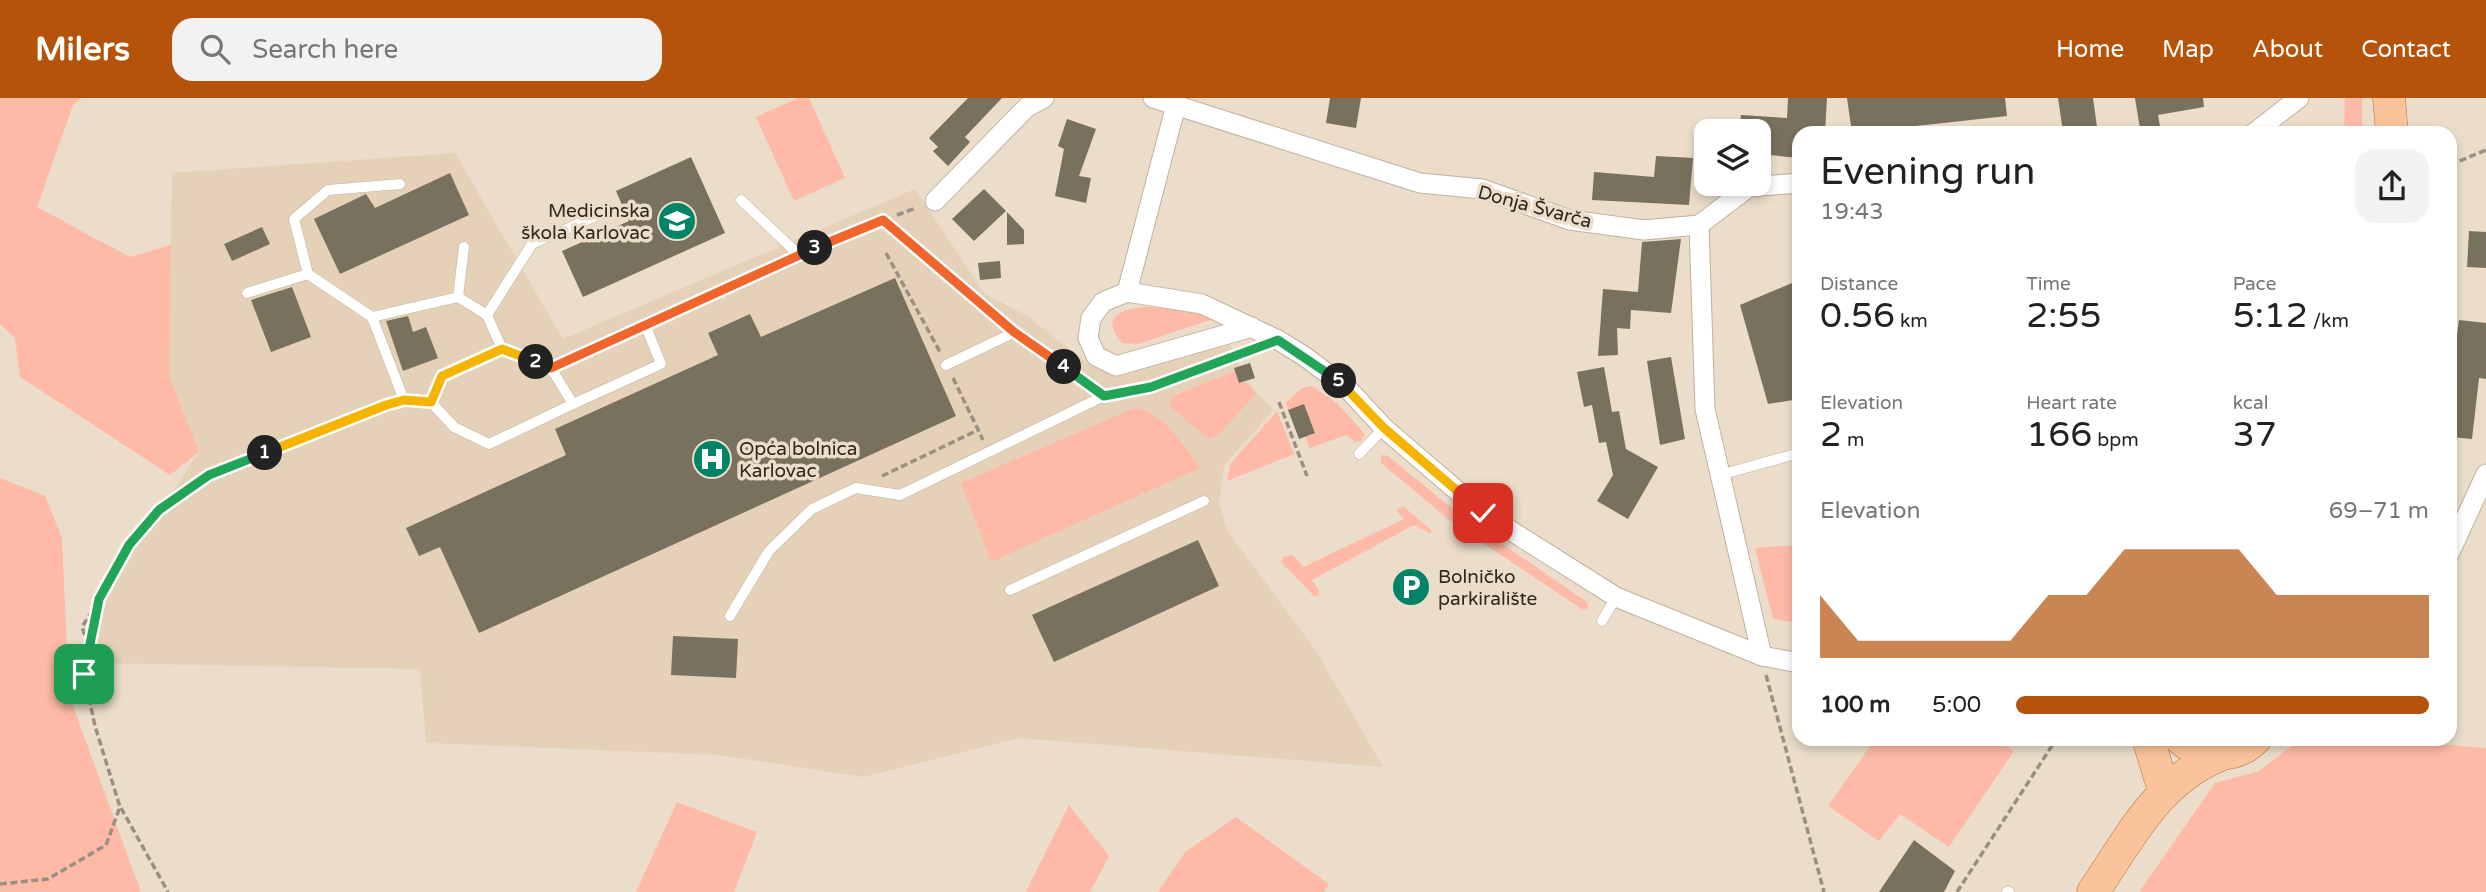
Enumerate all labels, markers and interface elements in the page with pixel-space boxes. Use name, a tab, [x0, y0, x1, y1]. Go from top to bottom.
search box	[172, 18, 662, 81]
text: Milers	[35, 30, 130, 69]
icon: search	[196, 30, 234, 68]
text: Search here	[252, 34, 398, 65]
text: Home	[2056, 35, 2124, 64]
text: Map	[2162, 35, 2214, 64]
text: About	[2252, 35, 2323, 64]
text: Contact	[2361, 35, 2451, 64]
map controls	[1694, 119, 1771, 196]
button: layers	[1694, 119, 1771, 196]
text: Evening run	[1820, 149, 2035, 195]
button: share	[2355, 149, 2429, 223]
street label: Donja Švarča	[1475, 181, 1594, 233]
text: 19:43	[1820, 198, 1884, 226]
place label: Medicinska škola Karlovac	[521, 200, 650, 244]
school or university icon: Medicinska škola Karlovac	[656, 200, 698, 242]
pin: 3	[798, 230, 832, 266]
text: 3	[809, 236, 820, 258]
text: Distance	[1820, 273, 1898, 295]
text: Time	[2026, 273, 2071, 295]
text: Pace	[2233, 273, 2276, 295]
text: 0.56	[1820, 295, 1895, 337]
text: 2:55	[2026, 295, 2101, 337]
text: 5:12	[2233, 295, 2308, 337]
text: km	[1895, 310, 1928, 332]
text: /km	[2308, 310, 2349, 332]
pin: 2	[518, 344, 554, 380]
text: 2	[530, 350, 541, 372]
pin: 4	[1046, 350, 1082, 384]
text: 4	[1058, 355, 1069, 377]
pin: 5	[1322, 364, 1356, 398]
text: 5	[1333, 369, 1344, 391]
text: Elevation	[1820, 392, 1903, 414]
text: Heart rate	[2026, 392, 2117, 414]
text: kcal	[2233, 392, 2268, 414]
text: 2	[1820, 414, 1842, 456]
text: 166	[2026, 414, 2092, 456]
text: 37	[2233, 414, 2277, 456]
text: m	[1842, 429, 1864, 451]
text: bpm	[2092, 429, 2139, 451]
pin: 1	[247, 436, 282, 470]
hospital icon: Opća bolnica Karlovac	[691, 438, 733, 480]
place label: Opća bolnica Karlovac	[739, 438, 857, 482]
text: 1	[259, 441, 270, 463]
pin	[1453, 483, 1513, 543]
icon: check	[1464, 494, 1502, 532]
text: Elevation	[1820, 497, 1921, 525]
text: 69–71 m	[2329, 497, 2429, 525]
parking icon: Bolničko parkiralište	[1390, 566, 1432, 608]
place label: Bolničko parkiralište	[1438, 566, 1537, 610]
pin	[54, 644, 114, 704]
icon: arrive	[65, 655, 103, 693]
text: 100 m	[1820, 691, 1890, 719]
text: 5:00	[1932, 691, 1981, 719]

